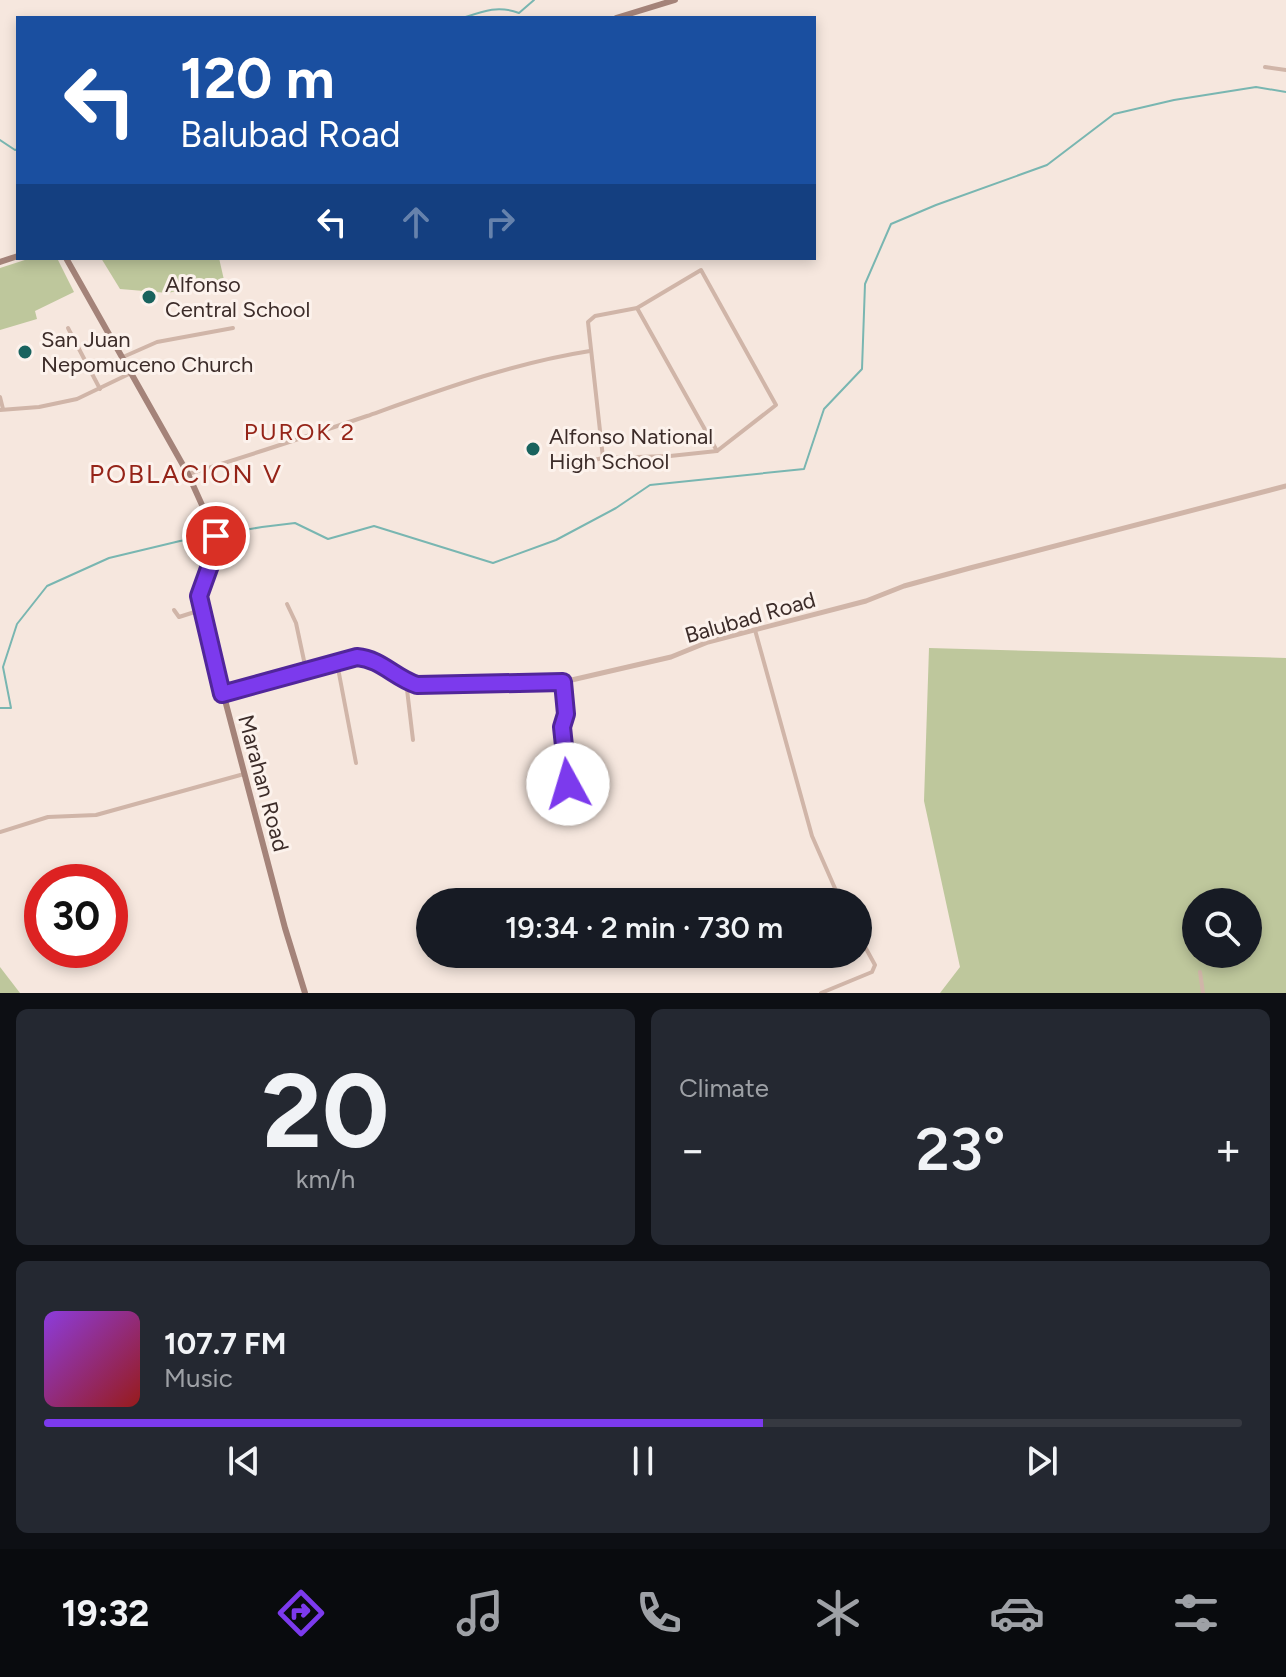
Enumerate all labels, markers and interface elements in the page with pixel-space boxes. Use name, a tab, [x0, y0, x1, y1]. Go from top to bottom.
text: 120 m	[180, 45, 335, 112]
icon: left	[48, 48, 152, 152]
text: Balubad Road	[180, 113, 401, 156]
icon: left	[310, 200, 354, 244]
icon: ahead	[394, 200, 438, 244]
icon: right	[478, 200, 522, 244]
place label: Alfonso Central School	[165, 271, 310, 323]
marker: Alfonso Central School	[140, 288, 158, 306]
place label: San Juan Nepomuceno Church	[41, 326, 253, 378]
marker: San Juan Nepomuceno Church	[16, 343, 34, 361]
district label: PUROK 2	[244, 417, 356, 446]
place label: Alfonso National High School	[549, 423, 713, 475]
marker: Alfonso National High School	[524, 440, 542, 458]
district label: POBLACION V	[89, 458, 283, 490]
pin	[182, 502, 250, 570]
icon: arrive	[194, 514, 238, 558]
street label: Balubad Road	[682, 586, 819, 649]
street label: Marahan Road	[232, 712, 295, 854]
position arrow	[526, 742, 610, 826]
speed limit sign: 30	[24, 864, 128, 968]
map controls	[1182, 888, 1262, 968]
button: search	[1182, 888, 1262, 968]
text: 19:34 · 2 min · 730 m	[505, 909, 783, 946]
text: 20	[262, 1048, 389, 1173]
text: Climate	[679, 1072, 769, 1104]
text: 23°	[916, 1113, 1005, 1185]
text: −	[679, 1123, 706, 1176]
text: +	[1215, 1123, 1242, 1176]
text: km/h	[296, 1163, 355, 1195]
text: 107.7 FM	[164, 1325, 286, 1362]
text: Music	[164, 1362, 233, 1394]
icon: previous	[222, 1439, 266, 1483]
icon: pause	[621, 1439, 665, 1483]
icon: next	[1020, 1439, 1064, 1483]
icon: directions	[273, 1585, 329, 1641]
icon: music	[452, 1585, 508, 1641]
icon: phone	[631, 1585, 687, 1641]
icon: climate	[810, 1585, 866, 1641]
icon: car	[989, 1585, 1045, 1641]
icon: filters	[1168, 1585, 1224, 1641]
text: 19:32	[62, 1592, 149, 1635]

